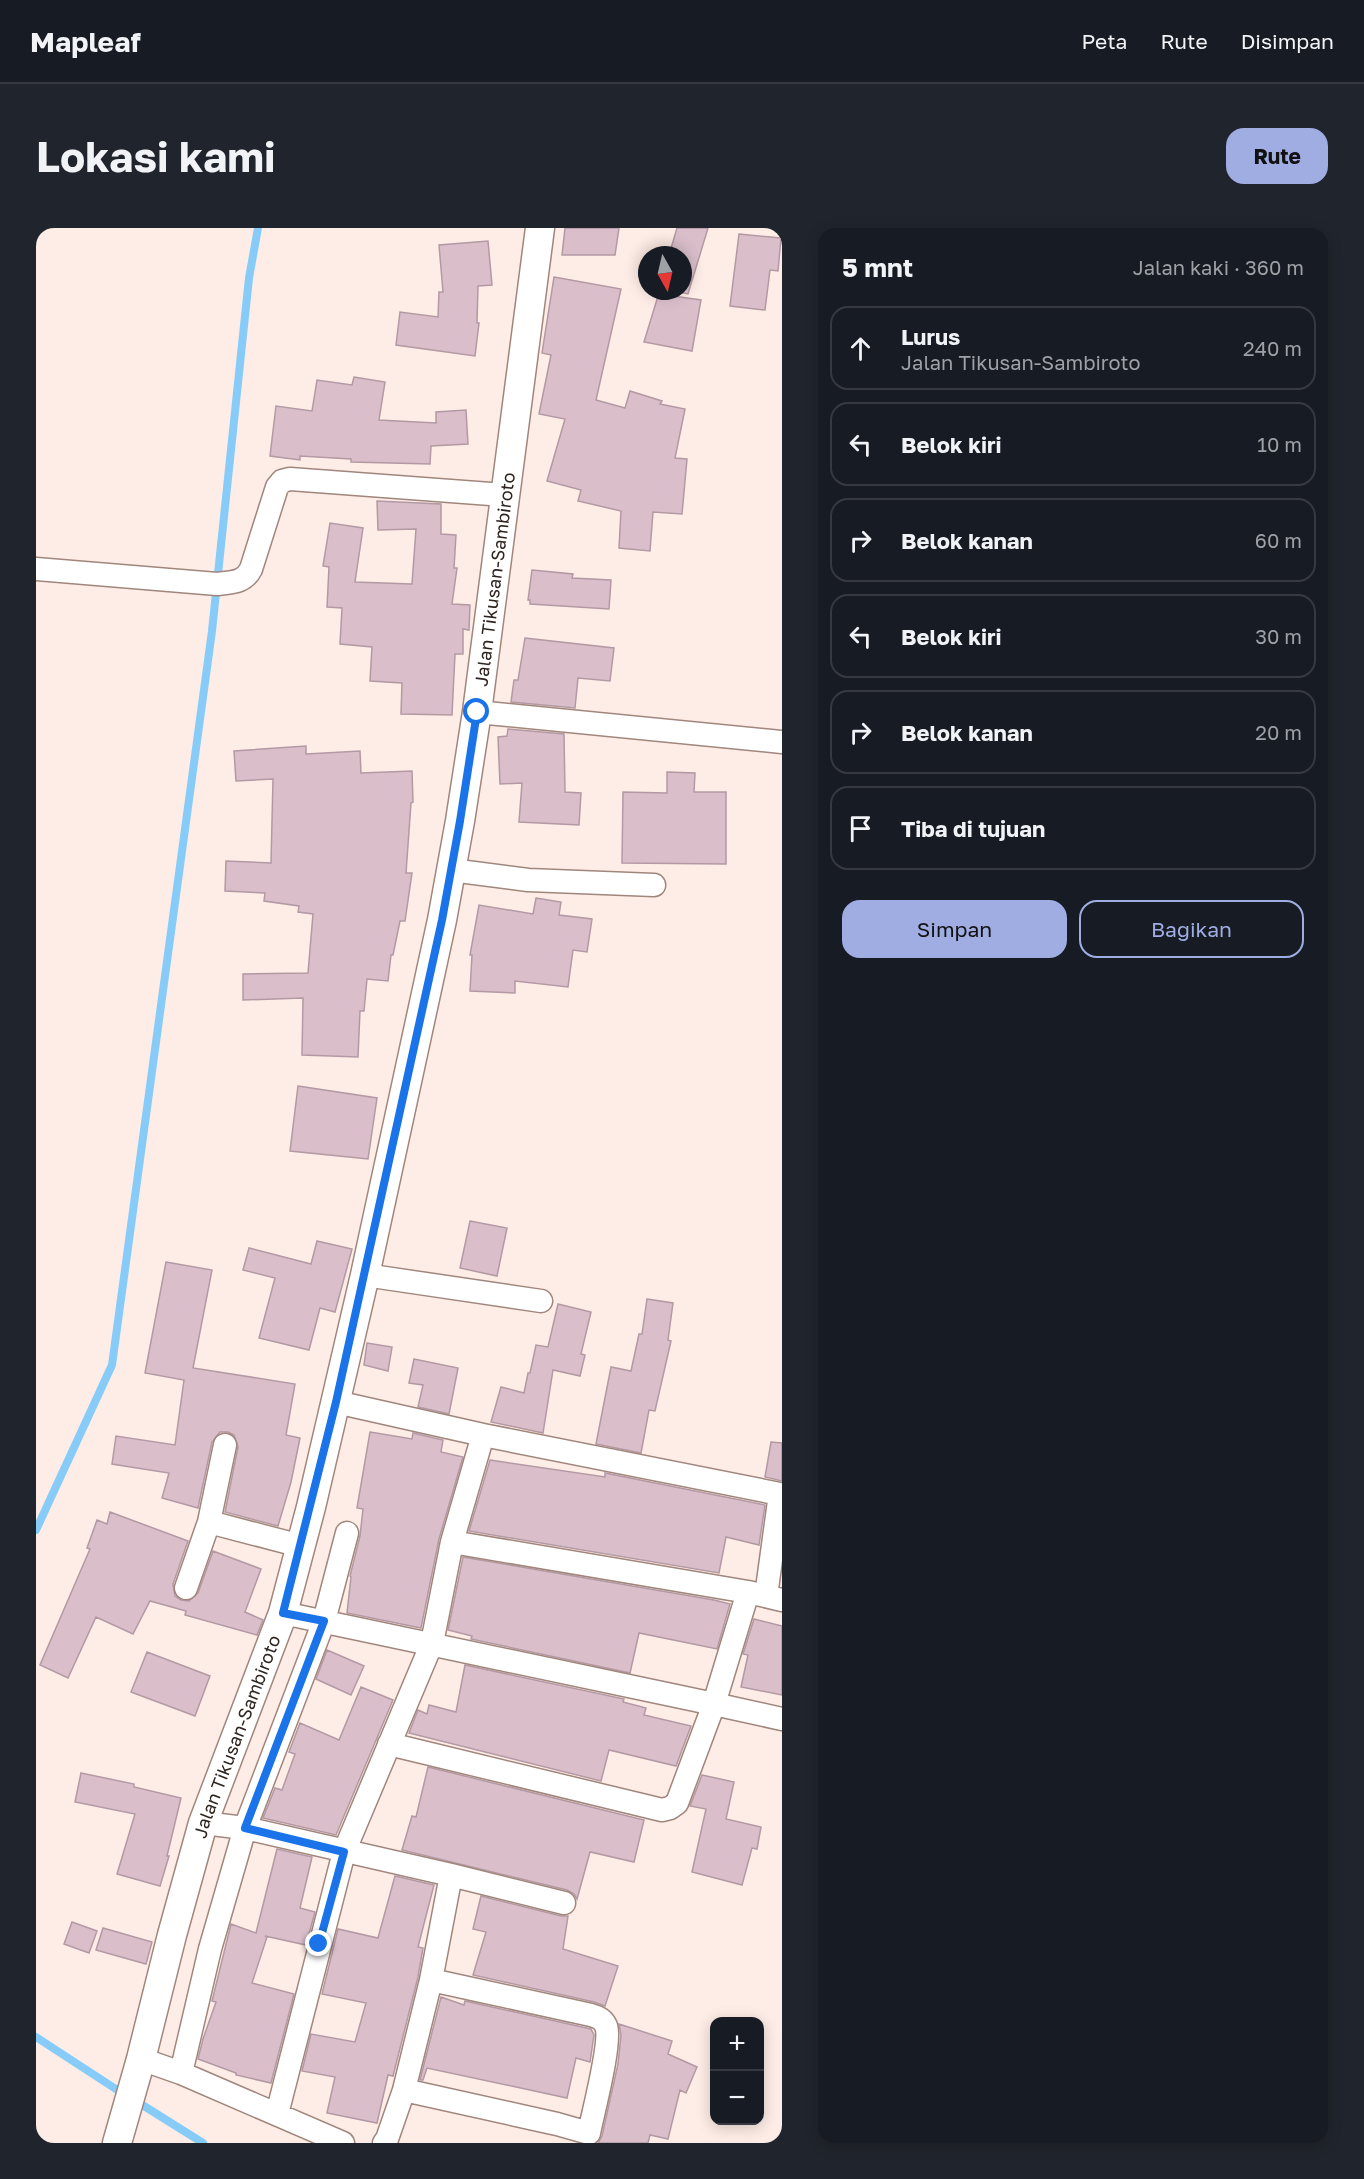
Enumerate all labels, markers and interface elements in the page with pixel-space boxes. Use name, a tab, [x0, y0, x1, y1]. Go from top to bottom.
text: Mapleaf	[30, 25, 141, 58]
text: Peta	[1081, 28, 1127, 54]
text: Rute	[1160, 28, 1208, 54]
text: Disimpan	[1241, 28, 1334, 54]
button: Rute	[1226, 128, 1328, 184]
text: Lokasi kami	[36, 131, 276, 181]
north arrow	[638, 246, 692, 300]
text: 5 mnt	[842, 252, 913, 283]
text: Jalan kaki · 360 m	[1133, 255, 1304, 279]
text: Lurus	[901, 323, 960, 350]
icon: ahead	[844, 332, 877, 365]
text: 240 m	[1243, 336, 1302, 360]
text: Jalan Tikusan-Sambiroto	[901, 350, 1140, 374]
icon: left	[844, 428, 877, 461]
text: Belok kiri	[901, 431, 1002, 458]
text: 10 m	[1257, 432, 1302, 456]
street label: Jalan Tikusan-Sambiroto	[469, 471, 519, 688]
icon: right	[844, 524, 877, 557]
text: Belok kanan	[901, 527, 1033, 554]
text: 60 m	[1255, 528, 1302, 552]
icon: left	[844, 620, 877, 653]
text: Belok kiri	[901, 623, 1002, 650]
text: 30 m	[1255, 624, 1302, 648]
route start	[463, 698, 489, 724]
icon: right	[844, 716, 877, 749]
text: Belok kanan	[901, 719, 1033, 746]
text: 20 m	[1255, 720, 1302, 744]
icon: arrive	[844, 812, 877, 845]
text: Tiba di tujuan	[901, 815, 1045, 842]
button: Simpan	[842, 900, 1067, 958]
button: Bagikan	[1079, 900, 1304, 958]
street label: Jalan Tikusan-Sambiroto	[188, 1632, 285, 1841]
route end	[305, 1930, 331, 1956]
map controls	[710, 2017, 764, 2125]
button: +	[710, 2017, 764, 2071]
button: −	[710, 2071, 764, 2125]

